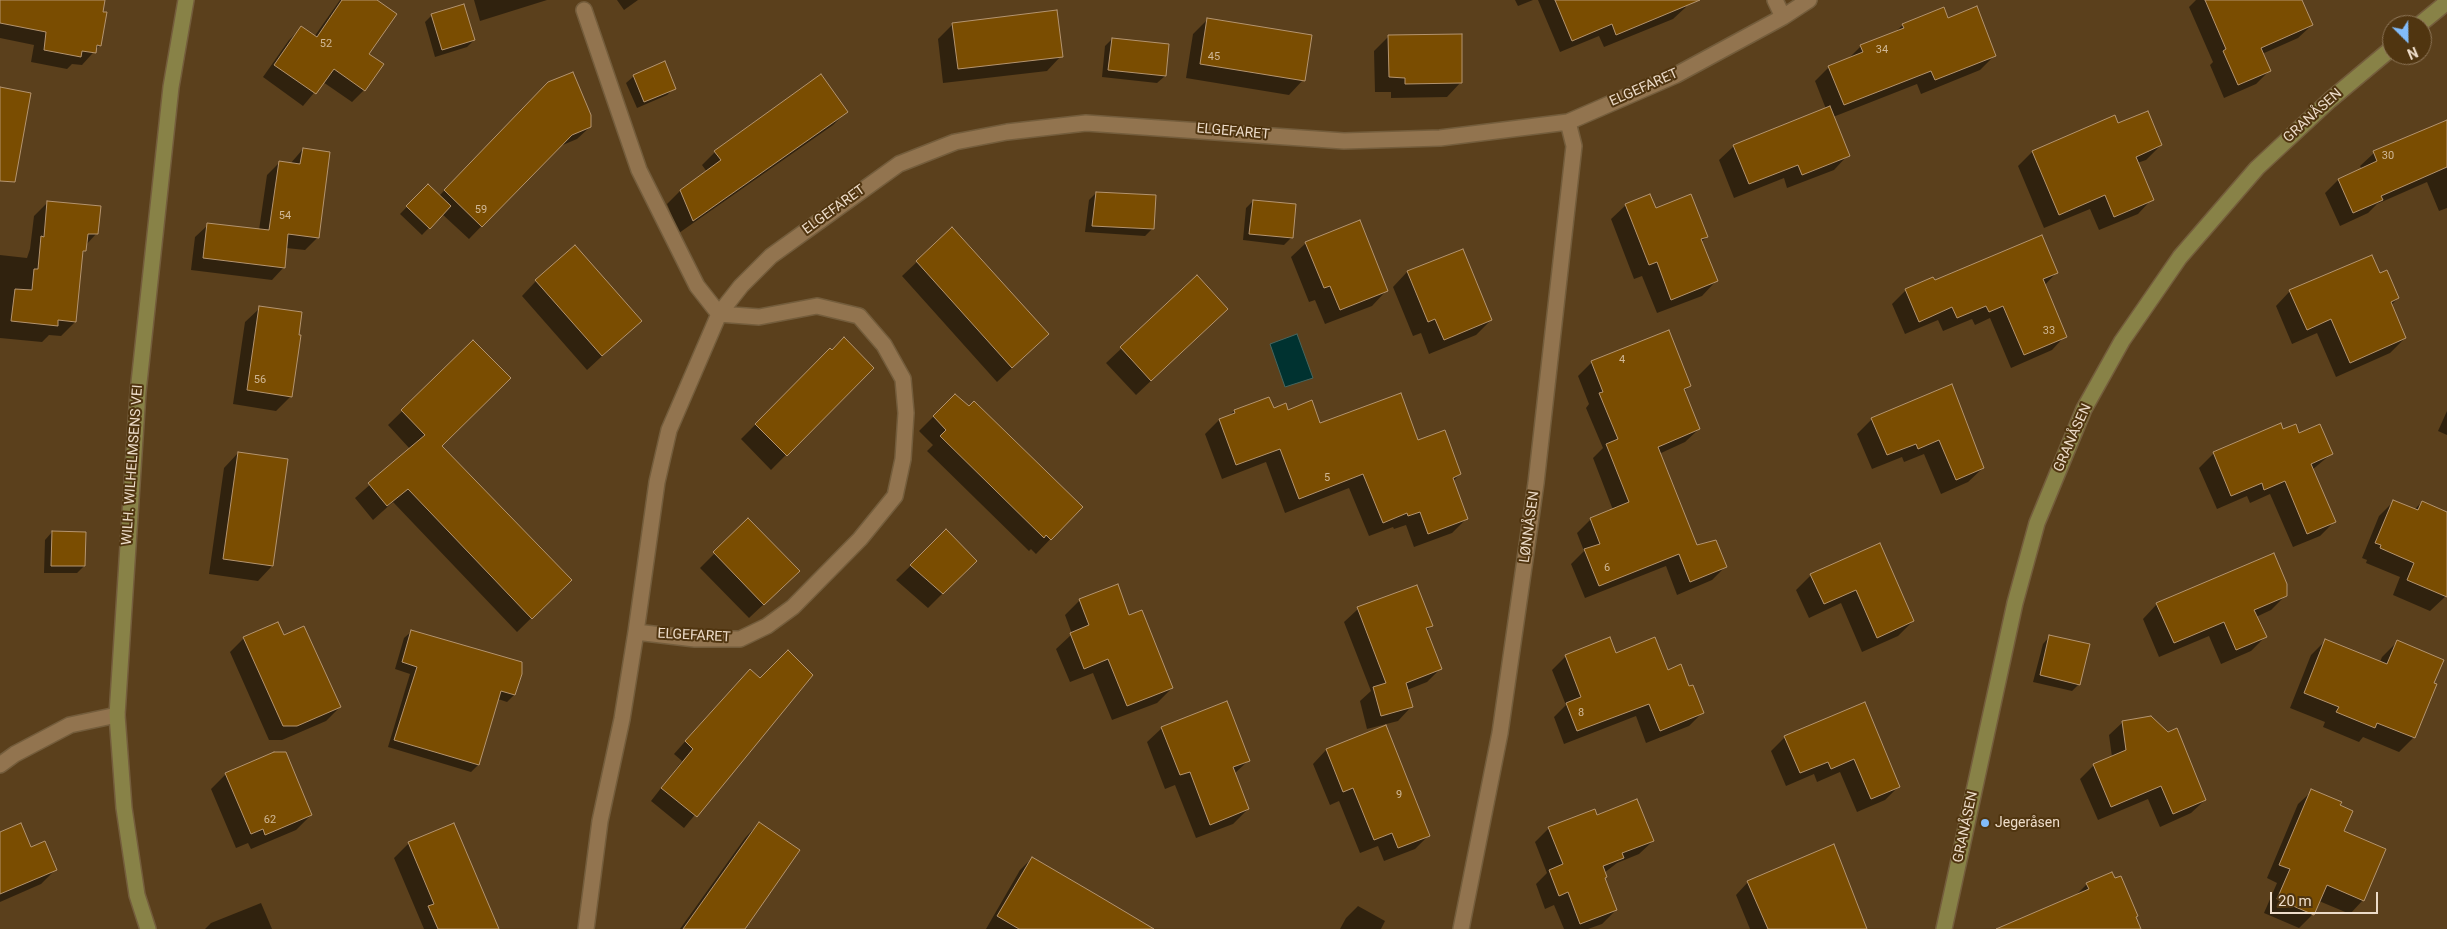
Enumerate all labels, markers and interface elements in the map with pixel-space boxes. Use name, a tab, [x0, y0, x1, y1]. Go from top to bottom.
north arrow	[2382, 15, 2432, 65]
house number: 52	[320, 37, 332, 51]
house number: 34	[1876, 43, 1888, 57]
text: N	[2405, 44, 2420, 62]
house number: 45	[1208, 50, 1220, 64]
street label: ELGEFARET	[1607, 65, 1681, 111]
street label: GRANÅSEN	[2280, 85, 2346, 147]
street label: ELGEFARET	[1196, 120, 1270, 144]
house number: 30	[2382, 149, 2394, 163]
street label: ELGEFARET	[799, 182, 869, 238]
house number: 59	[475, 203, 487, 217]
house number: 54	[279, 209, 291, 223]
house number: 33	[2043, 324, 2055, 338]
house number: 4	[1619, 353, 1625, 367]
house number: 56	[254, 373, 266, 387]
street label: WILH. WILHELMSENS VEI	[119, 384, 147, 546]
street label: GRANÅSEN	[2051, 401, 2095, 475]
house number: 5	[1324, 471, 1330, 485]
street label: LØNNÅSEN	[1517, 490, 1543, 564]
house number: 6	[1604, 561, 1610, 575]
street label: ELGEFARET	[657, 626, 731, 646]
house number: 8	[1578, 706, 1584, 720]
house number: 9	[1396, 788, 1402, 802]
street label: GRANÅSEN	[1950, 790, 1982, 864]
house number: 62	[264, 813, 276, 827]
place label: Jegeråsen	[1995, 815, 2060, 831]
marker: Jegeråsen	[1979, 817, 1991, 829]
scale bar	[2272, 882, 2380, 914]
text: 20 m	[2278, 892, 2312, 910]

